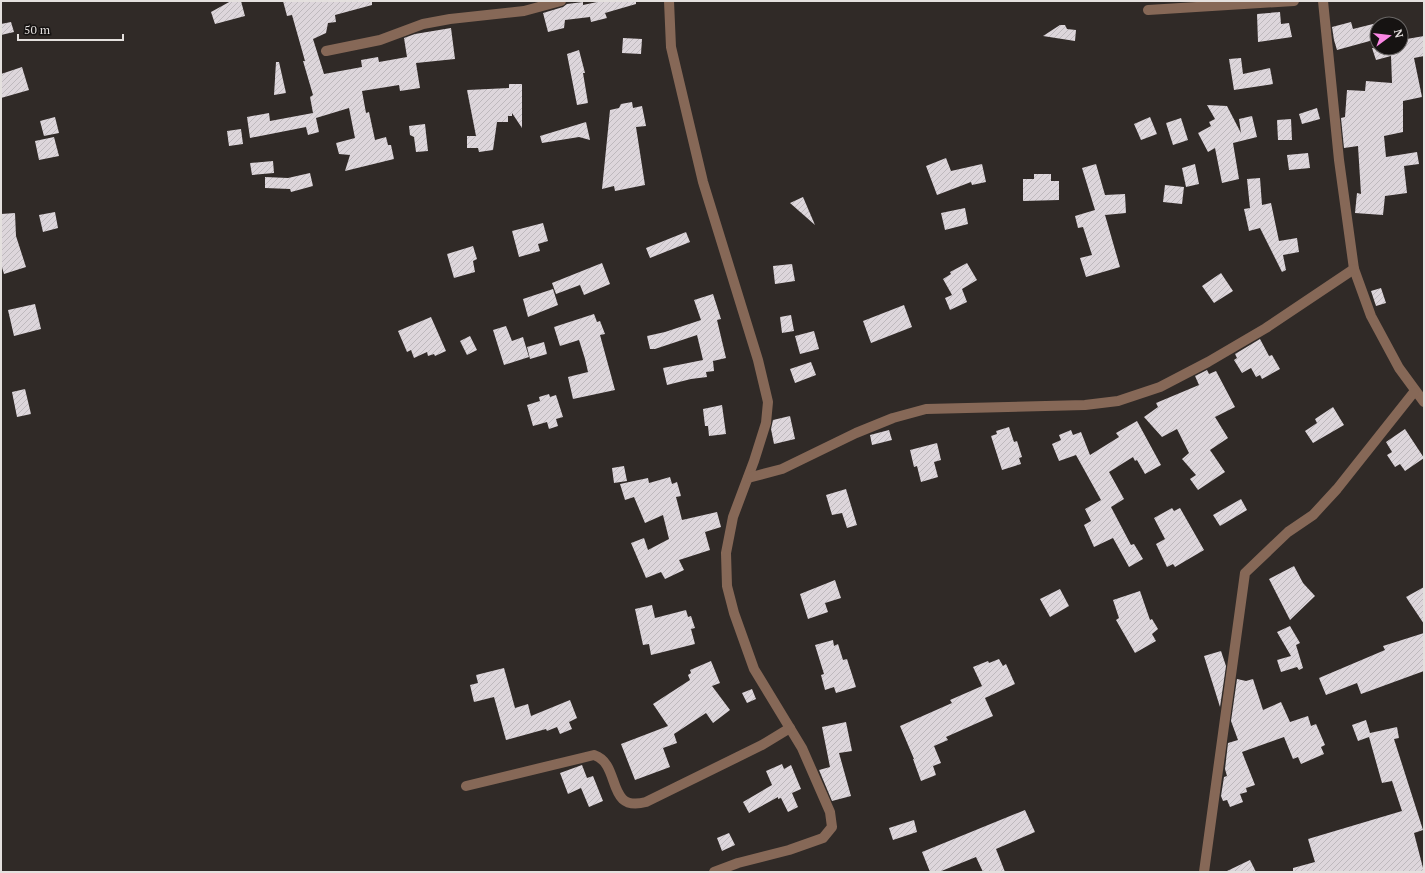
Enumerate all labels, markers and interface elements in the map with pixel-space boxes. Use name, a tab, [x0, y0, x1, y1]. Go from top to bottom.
scale bar	[18, 16, 123, 42]
north arrow	[1369, 16, 1409, 56]
text: 50 m	[24, 22, 51, 37]
text: N	[1391, 28, 1407, 40]

